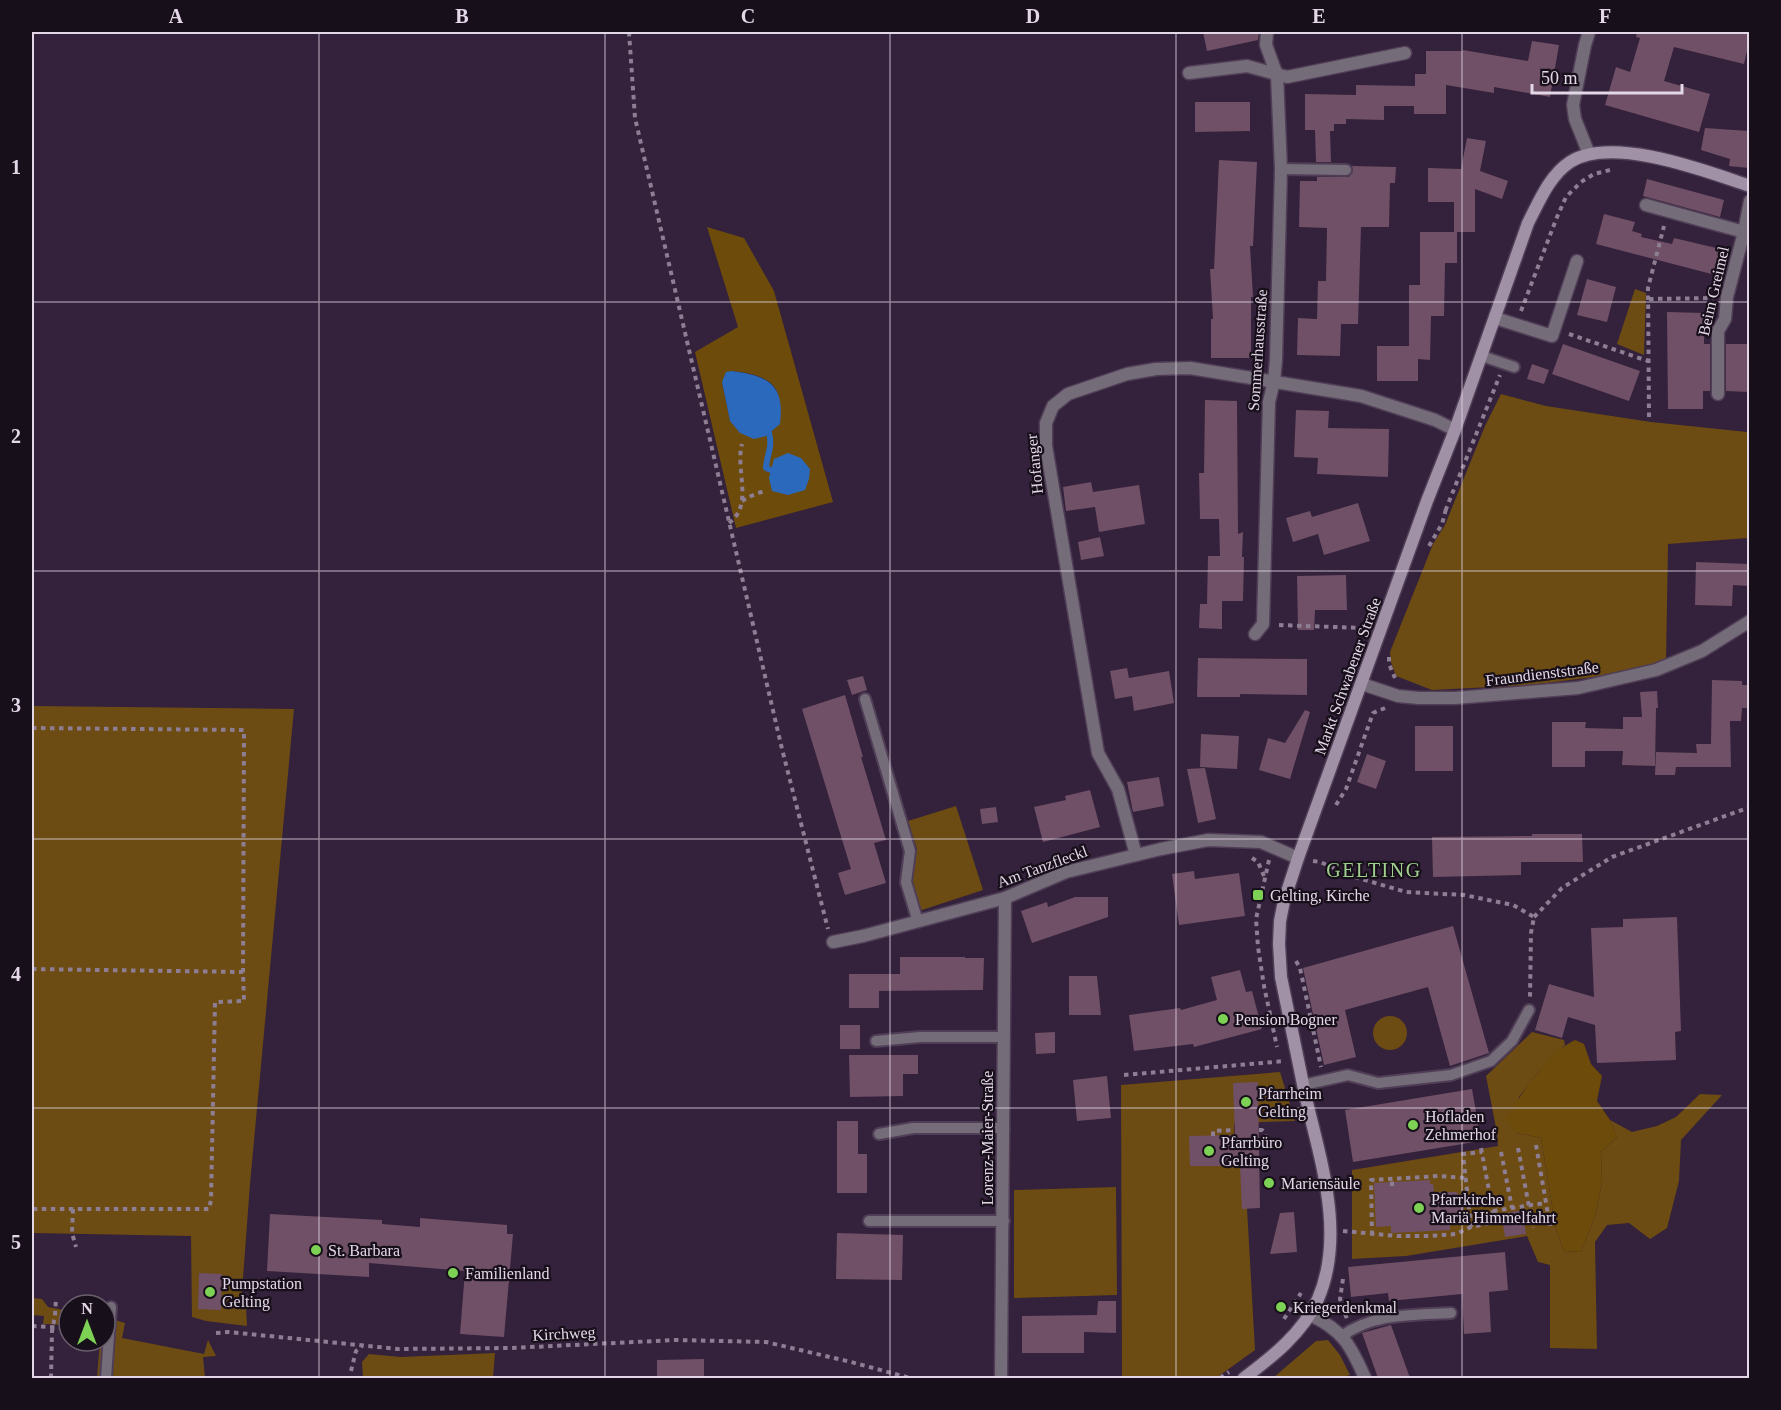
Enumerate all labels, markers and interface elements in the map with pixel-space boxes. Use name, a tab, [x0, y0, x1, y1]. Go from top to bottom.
text: A	[169, 5, 184, 27]
text: B	[455, 5, 469, 27]
text: C	[741, 5, 755, 27]
text: D	[1026, 5, 1040, 27]
text: E	[1312, 5, 1326, 27]
text: F	[1599, 5, 1611, 27]
scale bar	[1532, 57, 1682, 95]
text: 50 m	[1541, 68, 1578, 88]
text: 1	[11, 156, 21, 178]
street label: Beim Greimel	[1695, 244, 1732, 337]
street label: Sommerhausstraße	[1245, 289, 1270, 411]
text: 2	[11, 425, 21, 447]
street label: Hofanger	[1023, 432, 1047, 495]
street label: Markt Schwabener Straße	[1311, 595, 1384, 757]
street label: Fraundienststraße	[1485, 658, 1600, 689]
text: 3	[11, 694, 21, 716]
street label: Am Tanzfleckl	[995, 842, 1090, 891]
district label: GELTING	[1326, 859, 1422, 881]
place label: Gelting, Kirche	[1270, 887, 1370, 905]
marker: Gelting, Kirche	[1251, 888, 1265, 902]
text: 4	[11, 963, 21, 985]
place label: Pension Bogner	[1235, 1011, 1337, 1029]
marker: Pension Bogner	[1216, 1012, 1230, 1026]
street label: Lorenz-Maier-Straße	[979, 1071, 996, 1205]
place label: Pfarrheim Gelting	[1258, 1085, 1323, 1121]
marker: Pfarrheim Gelting	[1239, 1095, 1253, 1109]
place label: Hofladen Zehmerhof	[1425, 1108, 1497, 1143]
marker: Hofladen Zehmerhof	[1406, 1118, 1420, 1132]
place label: Pfarrbüro Gelting	[1221, 1134, 1282, 1170]
marker: Pfarrbüro Gelting	[1202, 1144, 1216, 1158]
place label: Mariensäule	[1281, 1175, 1360, 1192]
marker: Mariensäule	[1262, 1176, 1276, 1190]
place label: Pfarrkirche Mariä Himmelfahrt	[1431, 1191, 1556, 1226]
marker: Pfarrkirche Mariä Himmelfahrt	[1412, 1201, 1426, 1215]
text: 5	[11, 1231, 21, 1253]
place label: St. Barbara	[328, 1242, 400, 1259]
marker: St. Barbara	[309, 1243, 323, 1257]
place label: Familienland	[465, 1265, 549, 1282]
marker: Familienland	[446, 1266, 460, 1280]
place label: Pumpstation Gelting	[222, 1275, 302, 1311]
marker: Pumpstation Gelting	[203, 1285, 217, 1299]
north arrow	[57, 1293, 117, 1353]
place label: Kriegerdenkmal	[1293, 1299, 1398, 1317]
text: N	[81, 1300, 93, 1317]
marker: Kriegerdenkmal	[1274, 1300, 1288, 1314]
street label: Kirchweg	[532, 1323, 596, 1345]

